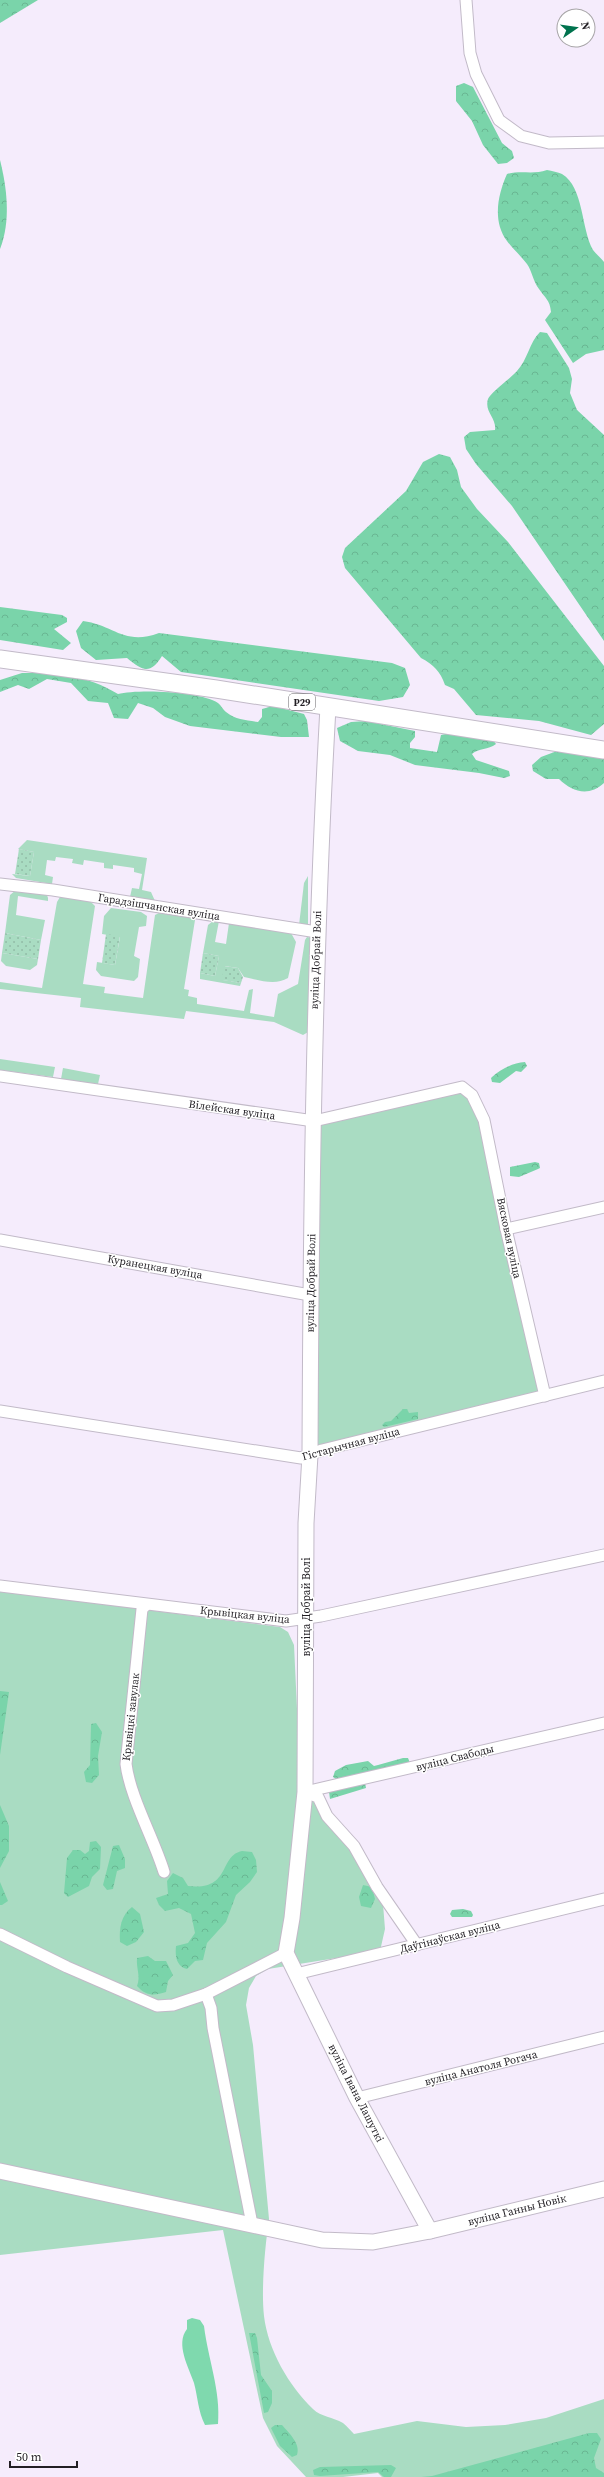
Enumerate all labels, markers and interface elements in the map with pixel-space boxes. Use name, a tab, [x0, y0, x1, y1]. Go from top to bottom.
north arrow	[556, 8, 596, 48]
text: N	[577, 20, 593, 31]
road number: Р29	[289, 694, 315, 710]
street label: Гарадзішчанская вуліца	[97, 890, 222, 924]
street label: вуліца Добрай Волі	[307, 910, 325, 1010]
street label: Вілейская вуліца	[188, 1097, 277, 1124]
street label: Вясковая вуліца	[493, 1196, 525, 1280]
street label: вуліца Добрай Волі	[303, 1233, 319, 1333]
street label: Куранецкая вуліца	[106, 1251, 204, 1283]
street label: Гістарычная вуліца	[300, 1424, 402, 1464]
street label: вуліца Добрай Волі	[299, 1558, 314, 1656]
street label: Крывіцкая вуліца	[199, 1603, 291, 1627]
street label: Крывіцкі завулак	[119, 1672, 143, 1762]
street label: вуліца Свабоды	[414, 1741, 496, 1775]
street label: Даўгінаўская вуліца	[398, 1917, 502, 1957]
street label: вуліца Івана Лашуткі	[325, 2041, 387, 2145]
street label: вуліца Анатоля Рогача	[423, 2047, 539, 2089]
street label: вуліца Ганны Новік	[466, 2191, 568, 2229]
scale bar	[10, 2443, 77, 2469]
text: 50 m	[16, 2449, 42, 2465]

